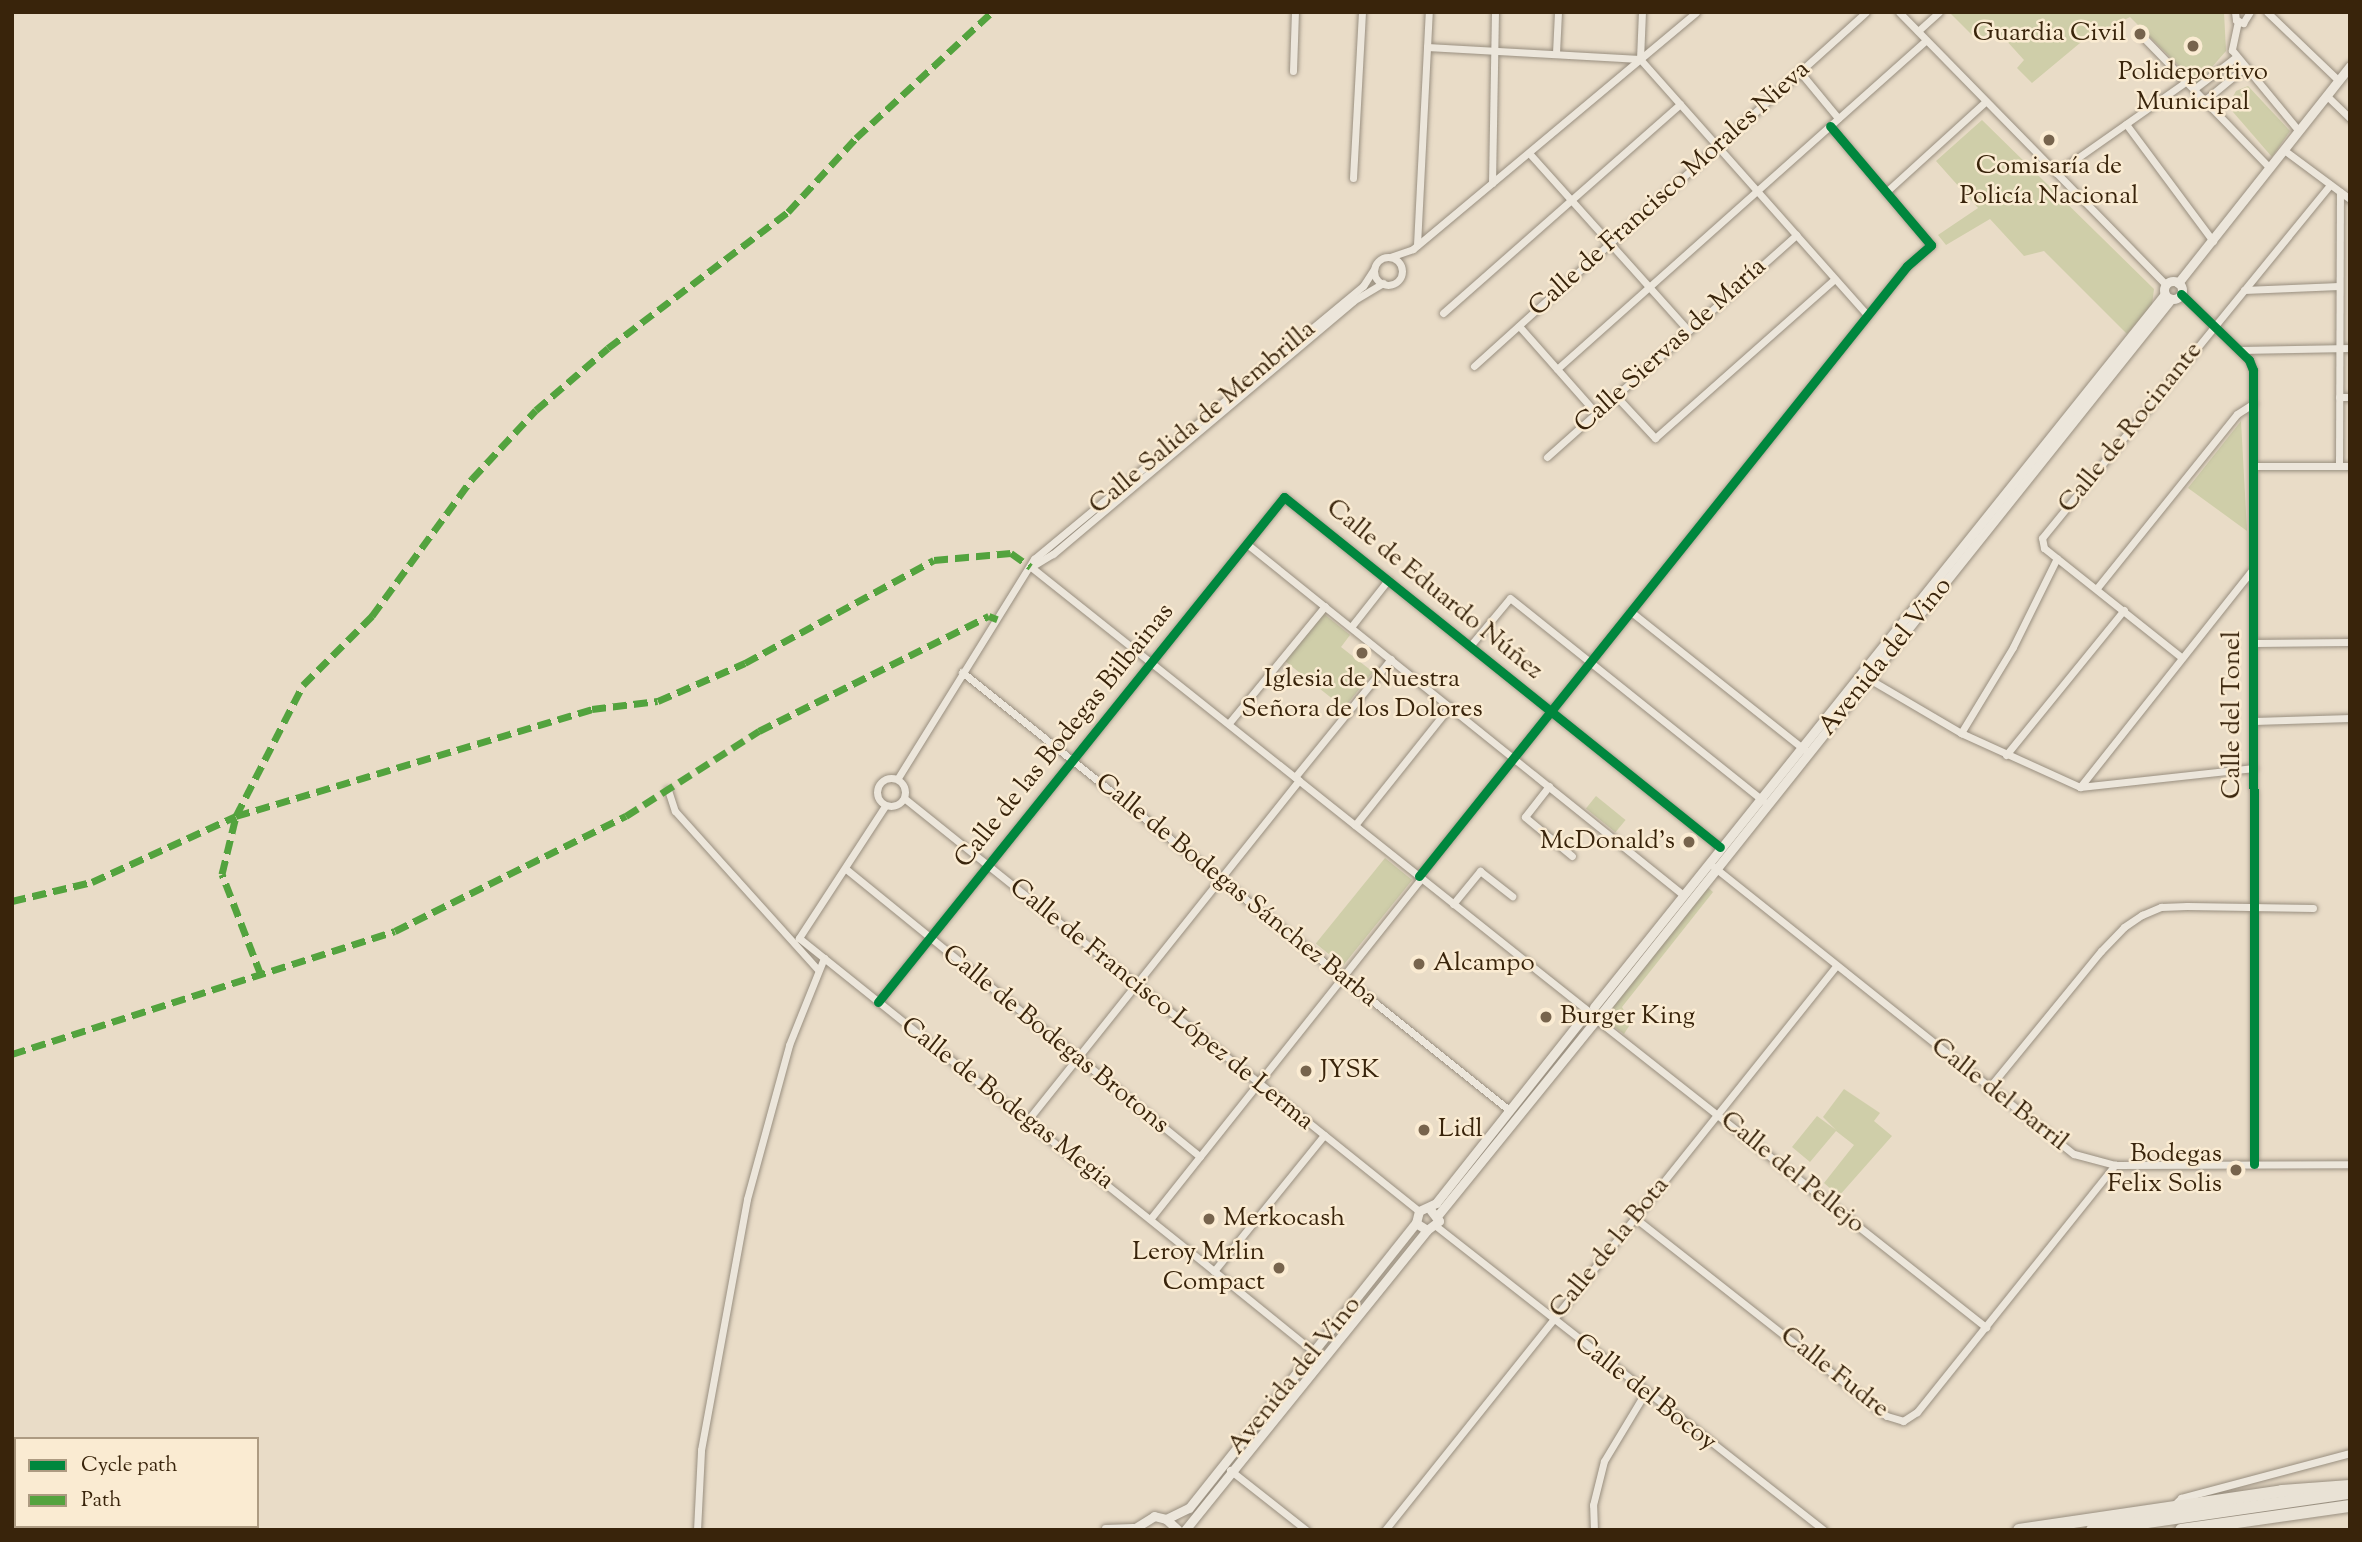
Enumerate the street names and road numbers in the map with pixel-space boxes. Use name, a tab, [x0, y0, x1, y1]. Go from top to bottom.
street label: Calle de Francisco Morales Nieva	[1523, 54, 1817, 324]
street label: Calle Siervas de María	[1569, 252, 1773, 440]
street label: Calle Salida de Membrilla	[1084, 314, 1322, 522]
street label: Calle de Rocinante	[2052, 336, 2210, 520]
street label: Calle de Eduardo Núñez	[1319, 493, 1549, 687]
street label: Avenida del Vino	[1813, 571, 1959, 743]
street label: Calle de las Bodegas Bilbainas	[949, 597, 1181, 875]
street label: Calle del Tonel	[2217, 631, 2249, 799]
street label: Calle de Bodegas Sánchez Barba	[1088, 767, 1384, 1015]
street label: Calle de Francisco López de Lerma	[1002, 872, 1320, 1138]
street label: Calle de Bodegas Brotons	[935, 939, 1175, 1141]
street label: Calle de Bodegas Megia	[894, 1011, 1120, 1197]
street label: Calle del Barril	[1924, 1032, 2074, 1158]
street label: Calle del Pellejo	[1713, 1105, 1871, 1241]
street label: Calle de la Bota	[1544, 1171, 1676, 1325]
street label: Avenida del Vino	[1222, 1290, 1368, 1462]
street label: Calle Fudre	[1773, 1321, 1895, 1425]
street label: Calle del Bocoy	[1567, 1328, 1723, 1458]

